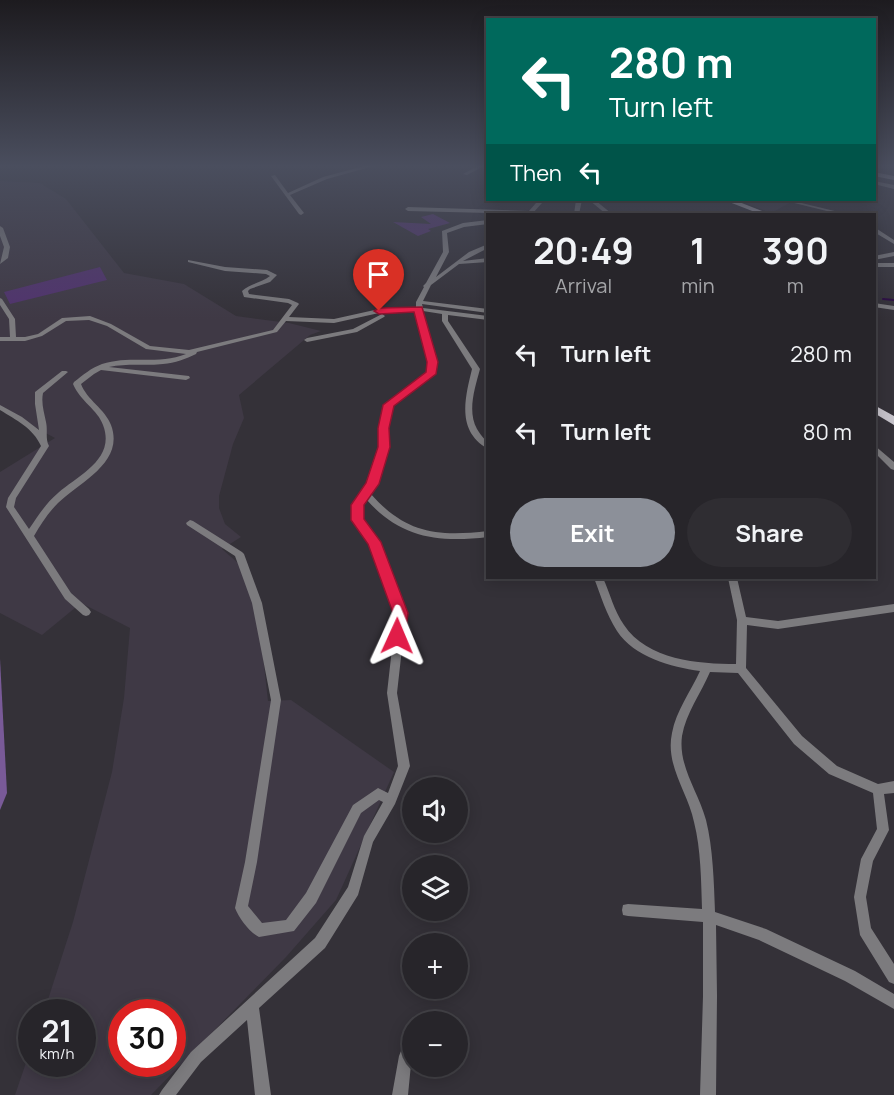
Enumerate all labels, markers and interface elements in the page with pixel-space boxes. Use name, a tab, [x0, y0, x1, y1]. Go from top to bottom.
text: 280 m	[609, 33, 734, 91]
icon: left	[510, 42, 588, 120]
text: Turn left	[609, 88, 713, 125]
icon: left	[574, 156, 607, 189]
text: Then	[510, 158, 562, 188]
text: 20:49	[533, 226, 634, 275]
text: 1	[690, 226, 706, 275]
text: 390	[762, 226, 829, 275]
pin	[353, 249, 404, 311]
icon: arrive	[362, 258, 395, 291]
text: Arrival	[555, 272, 612, 299]
text: min	[681, 272, 715, 299]
text: m	[787, 272, 804, 299]
icon: left	[510, 338, 543, 371]
text: Turn left	[561, 339, 651, 369]
text: 280 m	[790, 339, 852, 369]
icon: left	[510, 416, 543, 449]
text: Turn left	[561, 417, 651, 447]
text: 80 m	[803, 417, 852, 447]
button: Exit	[510, 498, 675, 567]
button: Share	[687, 498, 852, 567]
position arrow	[365, 604, 429, 668]
map controls	[402, 777, 468, 1077]
button: sound	[402, 777, 468, 843]
button: layers	[402, 855, 468, 921]
button: +	[402, 933, 468, 999]
speed limit sign: 30	[108, 999, 186, 1077]
text: 21	[41, 1010, 73, 1051]
button: −	[402, 1011, 468, 1077]
text: km/h	[40, 1043, 74, 1064]

